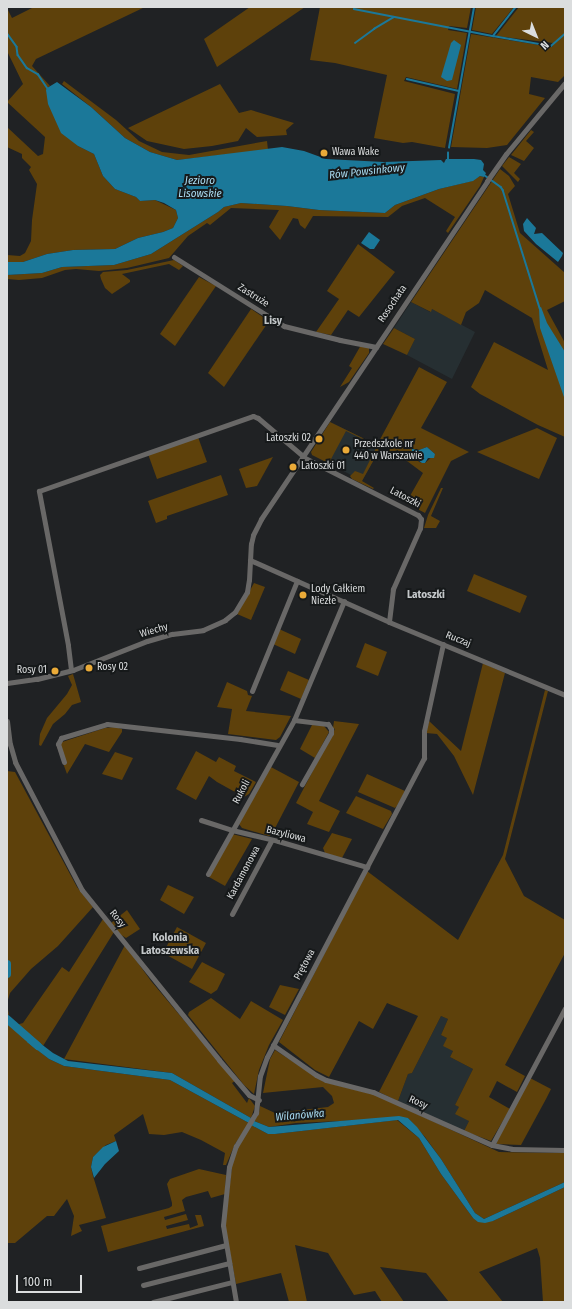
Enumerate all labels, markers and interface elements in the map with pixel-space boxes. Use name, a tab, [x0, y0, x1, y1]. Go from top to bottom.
north arrow	[516, 16, 556, 56]
text: N	[538, 38, 551, 52]
place label: Wawa Wake	[332, 147, 379, 159]
marker: Wawa Wake	[319, 148, 329, 158]
water label: Rów Powsinkowy	[329, 161, 405, 183]
water label: Jezioro Lisowskie	[178, 175, 222, 201]
street label: Zastruże	[235, 282, 271, 310]
street label: Rosochata	[376, 283, 410, 325]
district label: Lisy	[264, 314, 282, 328]
place label: Latoszki 02	[266, 433, 311, 445]
marker: Latoszki 02	[314, 434, 324, 444]
place label: Przedszkole nr 440 w Warszawie	[354, 438, 423, 462]
marker: Przedszkole nr 440 w Warszawie	[341, 445, 351, 455]
place label: Latoszki 01	[301, 461, 345, 473]
marker: Latoszki 01	[288, 462, 298, 472]
street label: Latoszki	[388, 485, 422, 511]
place label: Lody Całkiem Niezłe	[311, 583, 365, 606]
district label: Latoszki	[407, 588, 445, 602]
marker: Lody Całkiem Niezłe	[298, 590, 308, 600]
street label: Wiechy	[138, 621, 170, 641]
street label: Ruczaj	[444, 630, 472, 650]
place label: Rosy 02	[97, 662, 128, 674]
marker: Rosy 02	[84, 663, 94, 673]
place label: Rosy 01	[17, 665, 47, 677]
marker: Rosy 01	[50, 666, 60, 676]
street label: Rukoli	[231, 778, 253, 806]
street label: Bazyliowa	[265, 824, 307, 846]
street label: Kardamonowa	[225, 844, 263, 902]
street label: Rosy	[106, 908, 128, 930]
district label: Kolonia Latoszewska	[141, 932, 199, 958]
street label: Prętowa	[292, 948, 318, 982]
street label: Rosy	[407, 1094, 429, 1112]
water label: Wilanówka	[275, 1107, 325, 1125]
scale bar	[18, 1267, 84, 1293]
text: 100 m	[23, 1275, 52, 1289]

